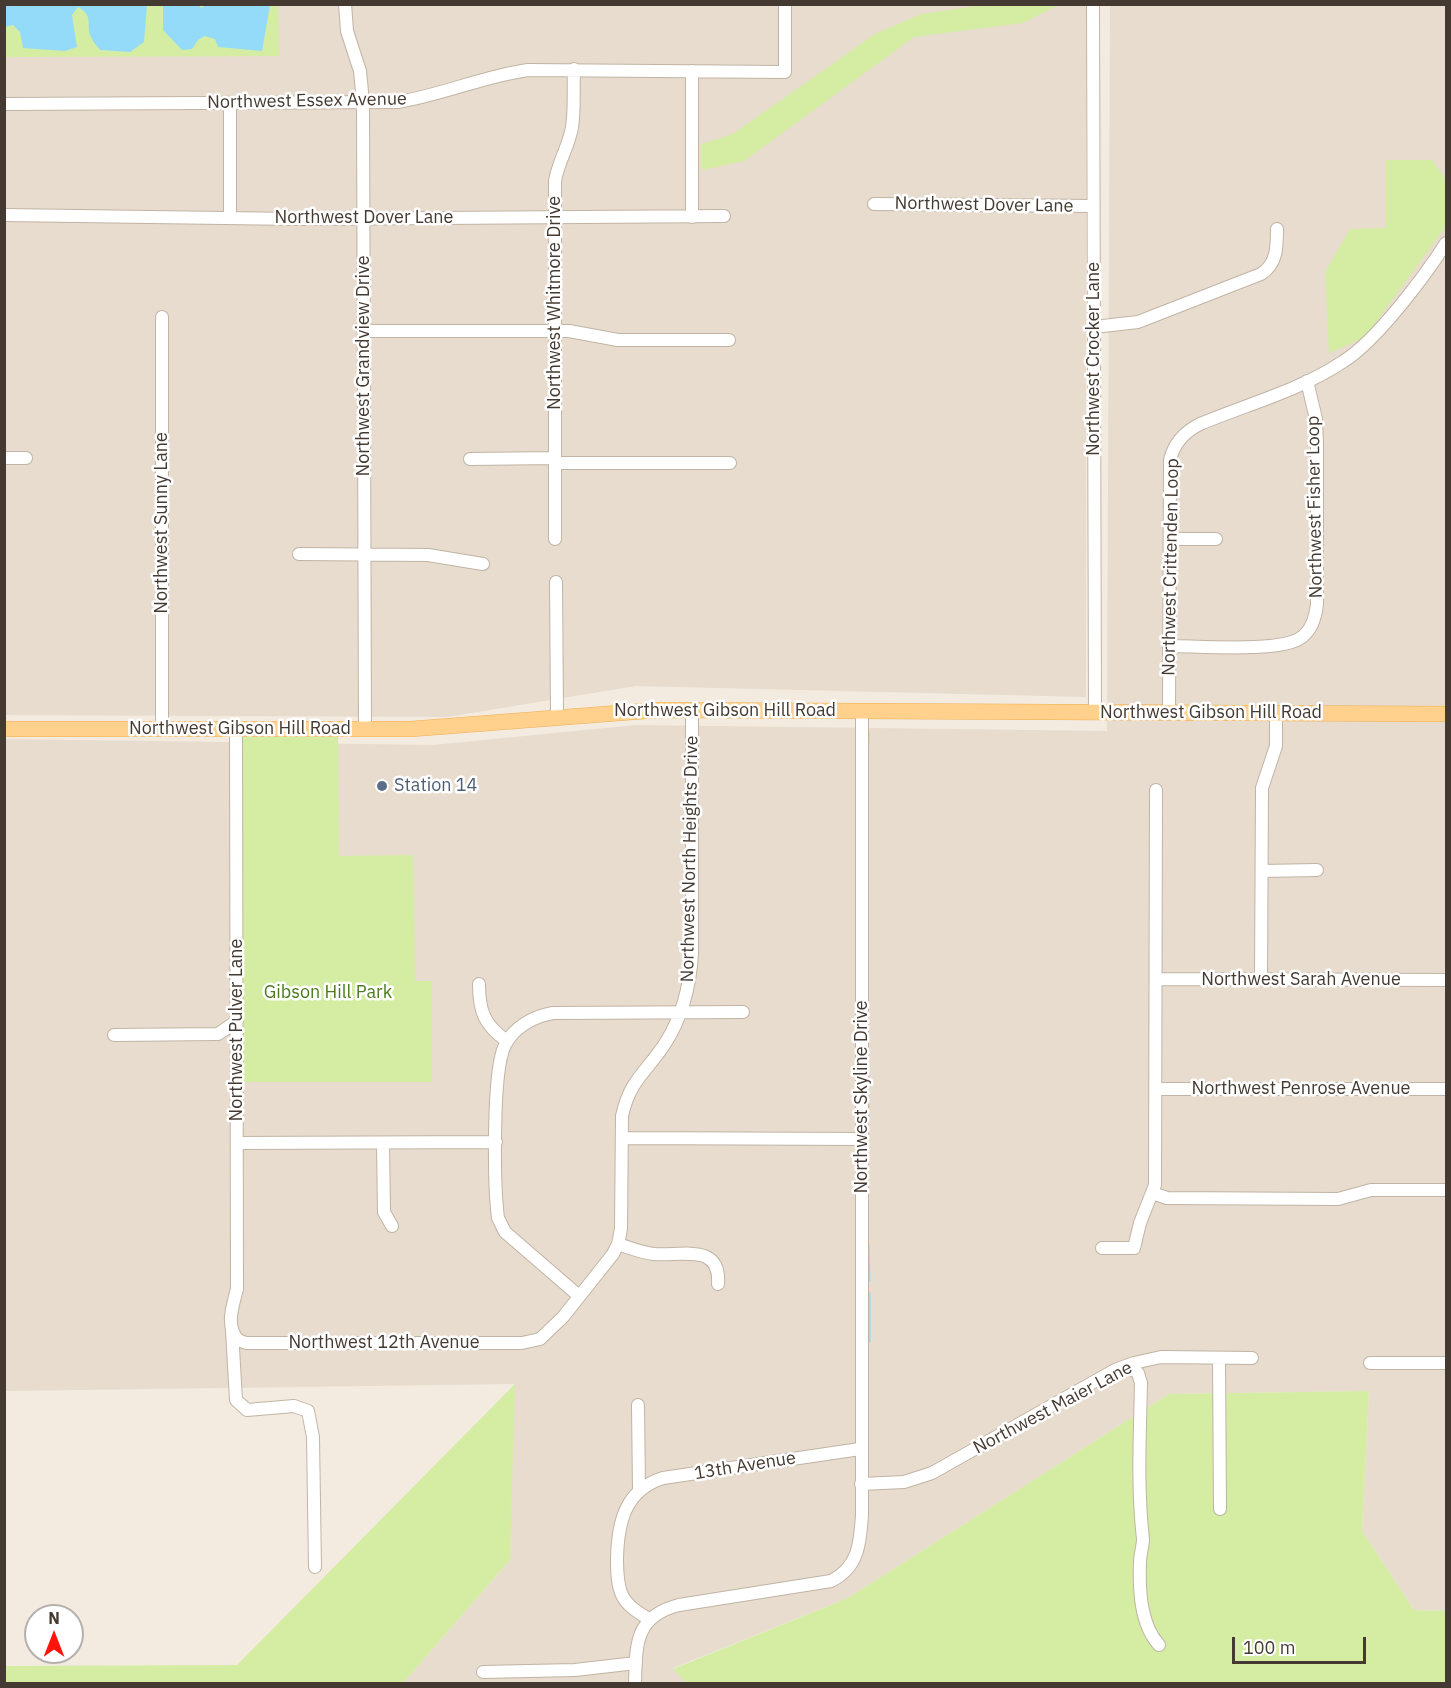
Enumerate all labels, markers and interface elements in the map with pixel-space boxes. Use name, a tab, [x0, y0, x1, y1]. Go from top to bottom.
street label: Northwest Essex Avenue	[207, 88, 407, 114]
street label: Northwest Dover Lane	[894, 193, 1074, 217]
street label: Northwest Whitmore Drive	[544, 196, 566, 410]
street label: Northwest Dover Lane	[275, 207, 453, 229]
street label: Northwest Grandview Drive	[353, 255, 375, 477]
street label: Northwest Crocker Lane	[1083, 262, 1105, 456]
street label: Northwest Fisher Loop	[1303, 416, 1327, 598]
street label: Northwest Sunny Lane	[151, 432, 173, 614]
street label: Northwest Crittenden Loop	[1158, 458, 1184, 676]
street label: Northwest Gibson Hill Road	[614, 700, 836, 722]
street label: Northwest Gibson Hill Road	[1100, 702, 1322, 724]
street label: Northwest Gibson Hill Road	[129, 718, 351, 740]
street label: Northwest North Heights Drive	[677, 735, 703, 983]
place label: Station 14	[394, 775, 477, 797]
marker: Station 14	[375, 779, 389, 793]
street label: Northwest Pulver Lane	[226, 939, 248, 1121]
street label: Northwest Sarah Avenue	[1201, 969, 1401, 991]
park label: Gibson Hill Park	[264, 982, 392, 1004]
street label: Northwest Skyline Drive	[851, 1000, 873, 1194]
street label: Northwest Penrose Avenue	[1191, 1078, 1411, 1100]
street label: Northwest 12th Avenue	[288, 1332, 480, 1354]
street label: Northwest Maier Lane	[970, 1357, 1136, 1459]
street label: 13th Avenue	[693, 1447, 797, 1485]
north arrow	[24, 1604, 84, 1664]
text: N	[48, 1608, 60, 1628]
scale bar	[1235, 1625, 1368, 1663]
text: 100 m	[1243, 1636, 1295, 1659]

